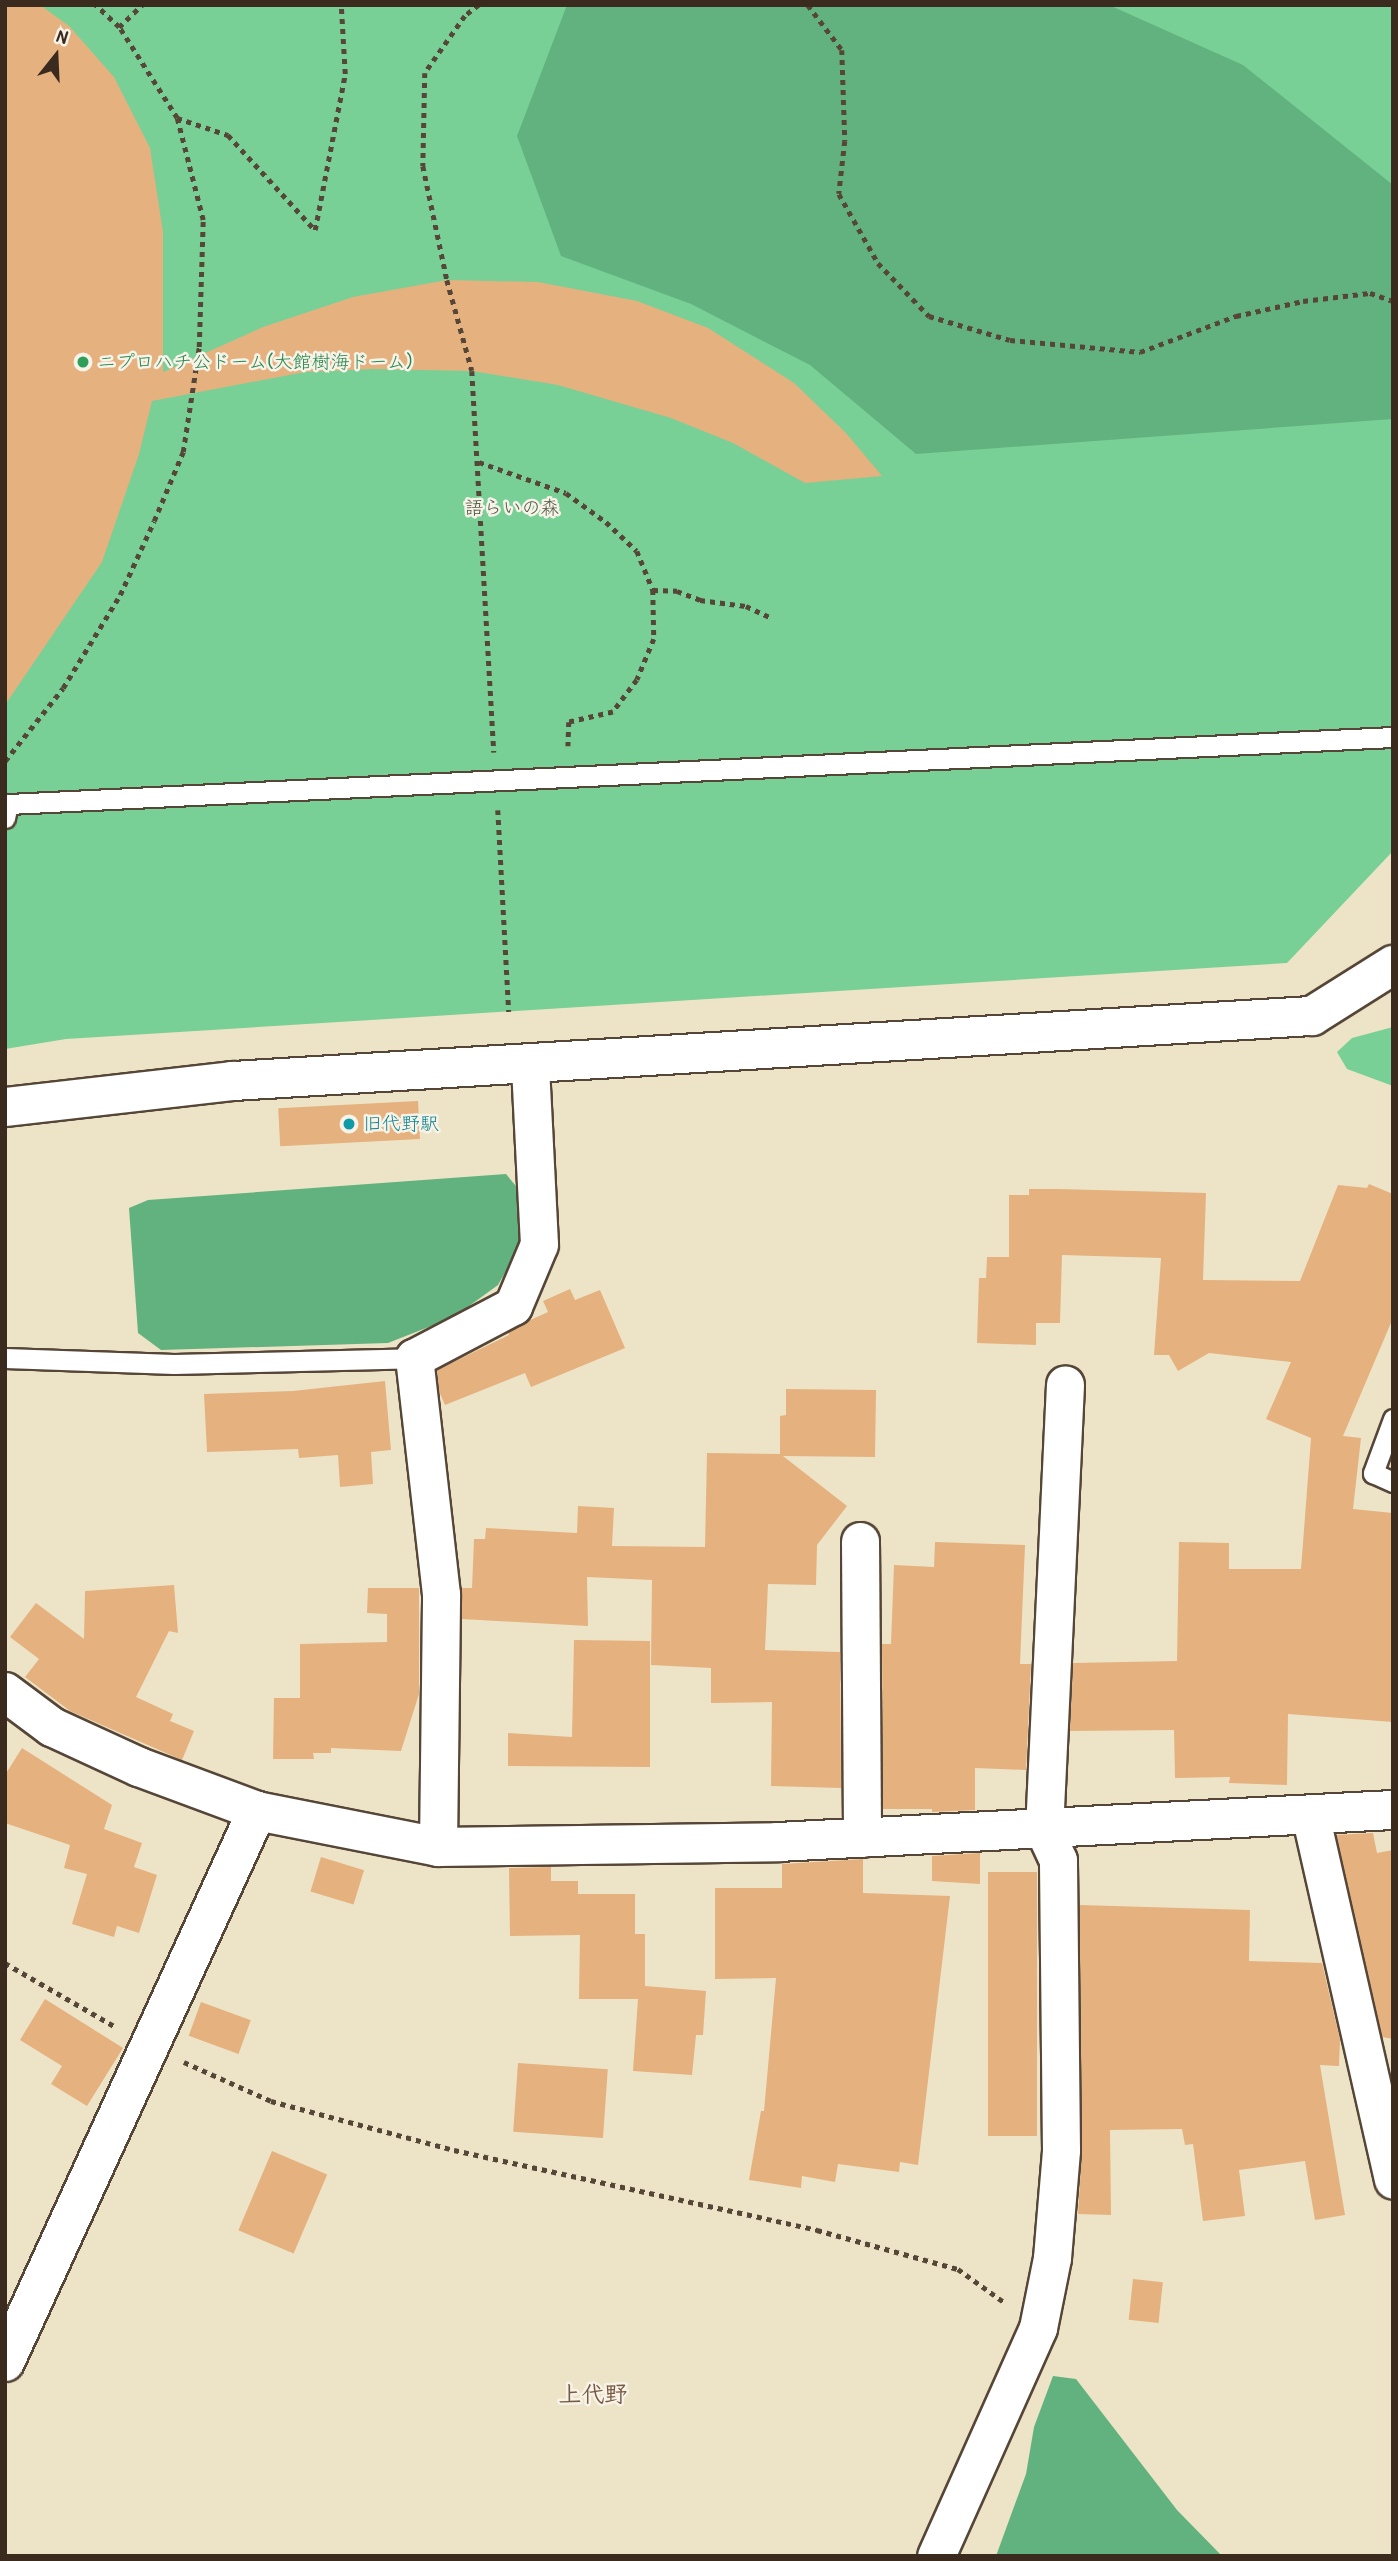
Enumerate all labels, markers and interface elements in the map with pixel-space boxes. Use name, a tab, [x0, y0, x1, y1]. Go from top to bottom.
north arrow	[21, 21, 91, 91]
text: N	[54, 22, 71, 50]
place label: ニプロハチ公ドーム(大館樹海ドーム)	[97, 351, 414, 373]
marker: ニプロハチ公ドーム(大館樹海ドーム)	[75, 354, 91, 370]
park label: 語らいの森	[465, 497, 559, 519]
place label: 旧代野駅	[363, 1113, 439, 1135]
marker: 旧代野駅	[341, 1116, 357, 1132]
district label: 上代野	[559, 2380, 627, 2408]

